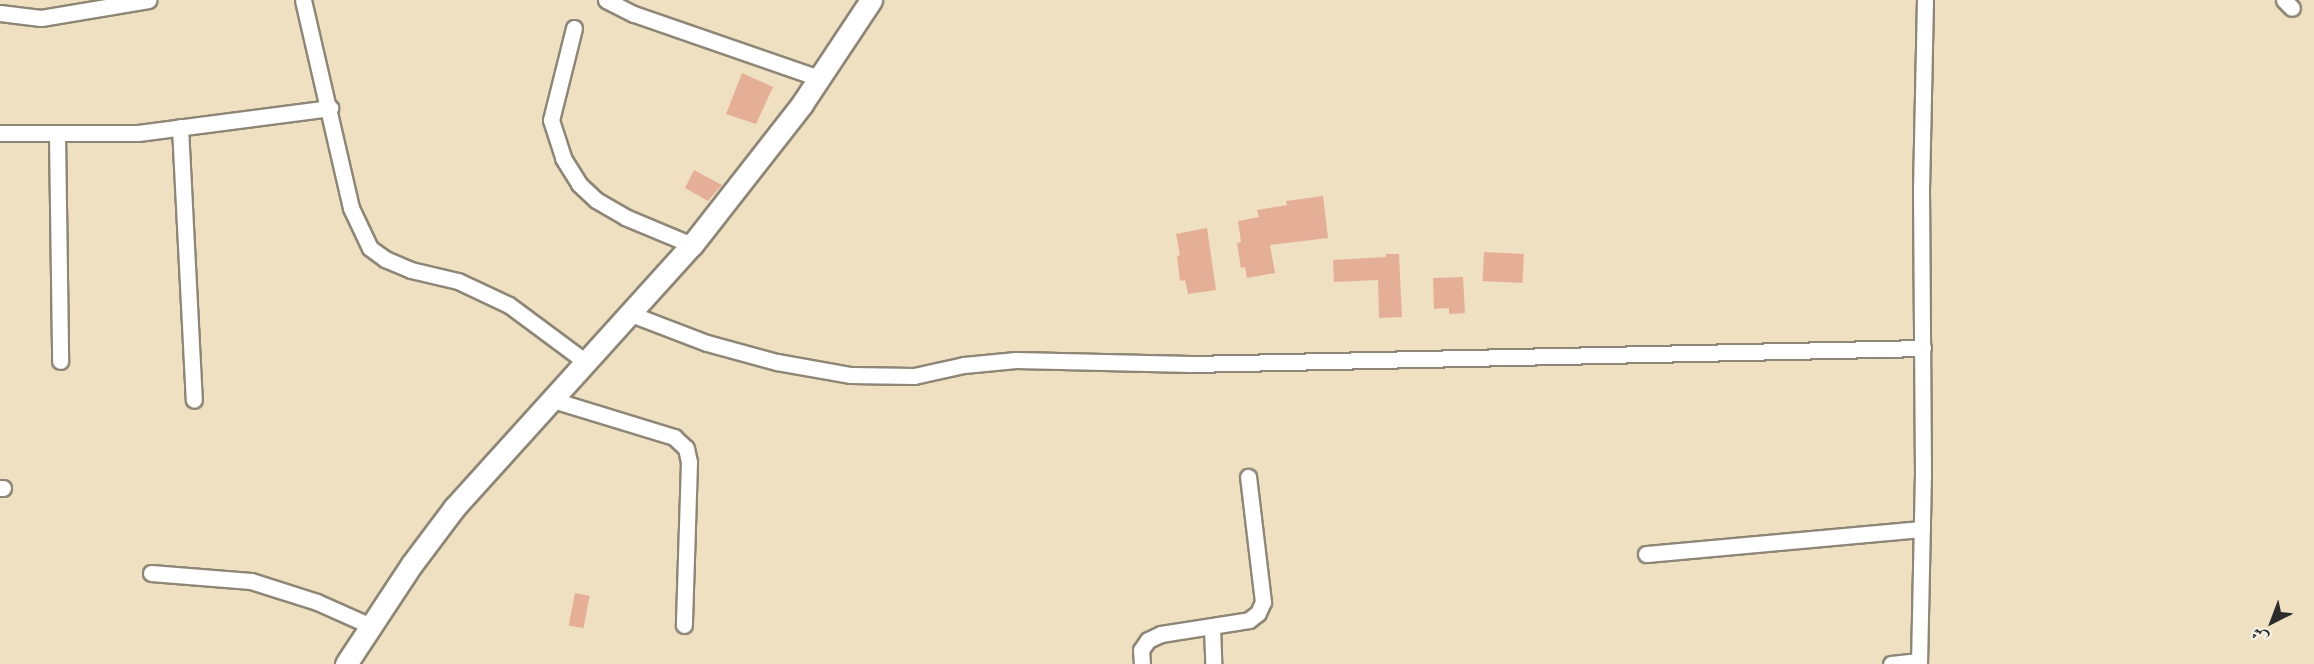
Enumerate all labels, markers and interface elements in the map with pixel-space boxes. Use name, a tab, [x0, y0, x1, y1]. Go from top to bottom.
north arrow	[2242, 592, 2302, 652]
text: ش	[2247, 623, 2272, 648]

